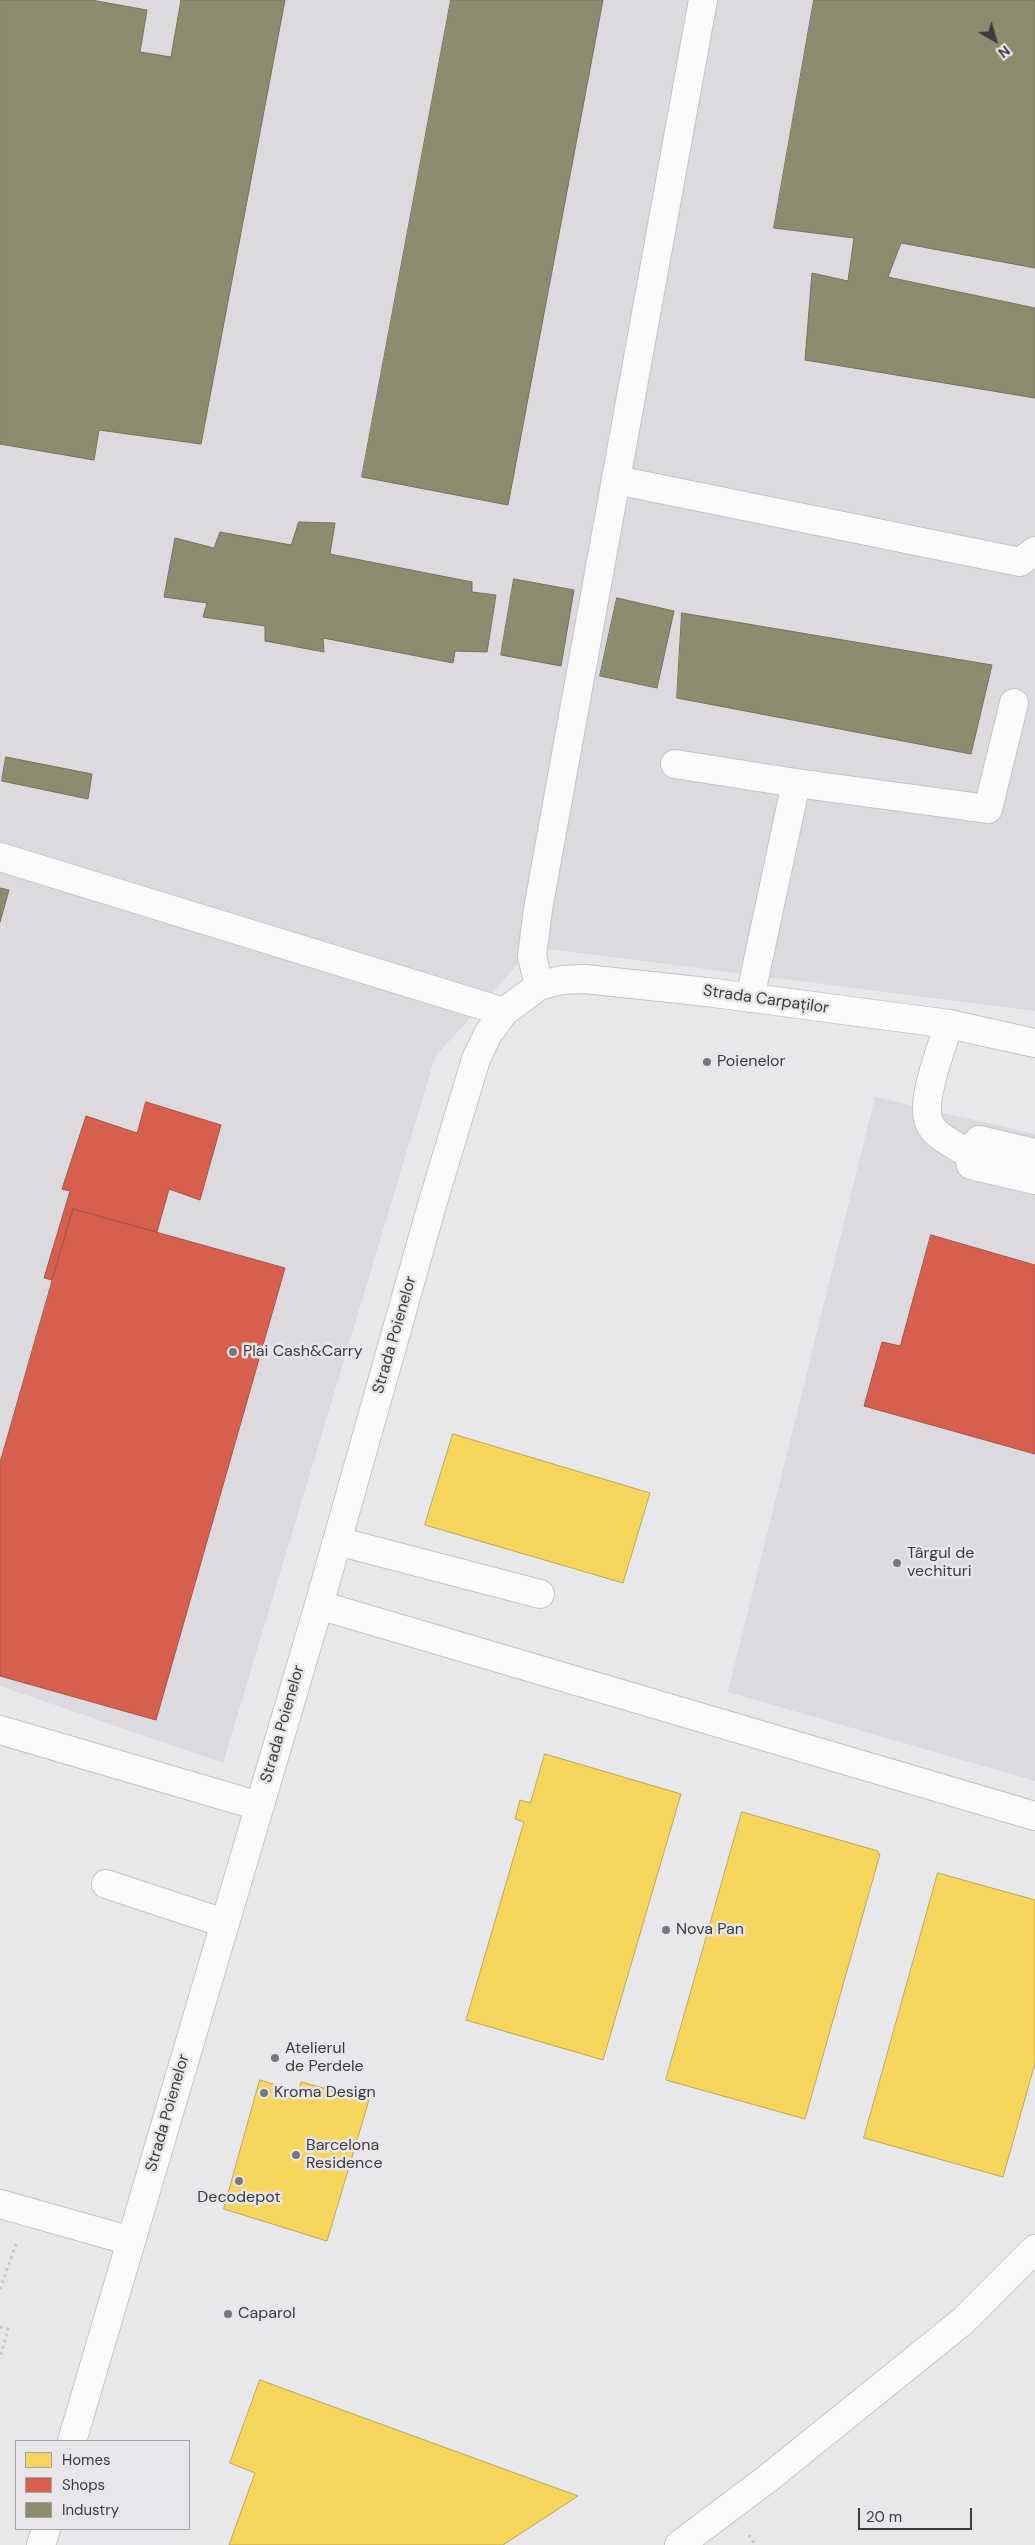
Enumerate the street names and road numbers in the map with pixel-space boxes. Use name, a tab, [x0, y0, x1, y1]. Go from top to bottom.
street label: Strada Carpaților	[702, 982, 830, 1018]
street label: Strada Poienelor	[369, 1274, 421, 1396]
street label: Strada Poienelor	[257, 1663, 309, 1785]
street label: Strada Poienelor	[142, 2052, 194, 2174]

